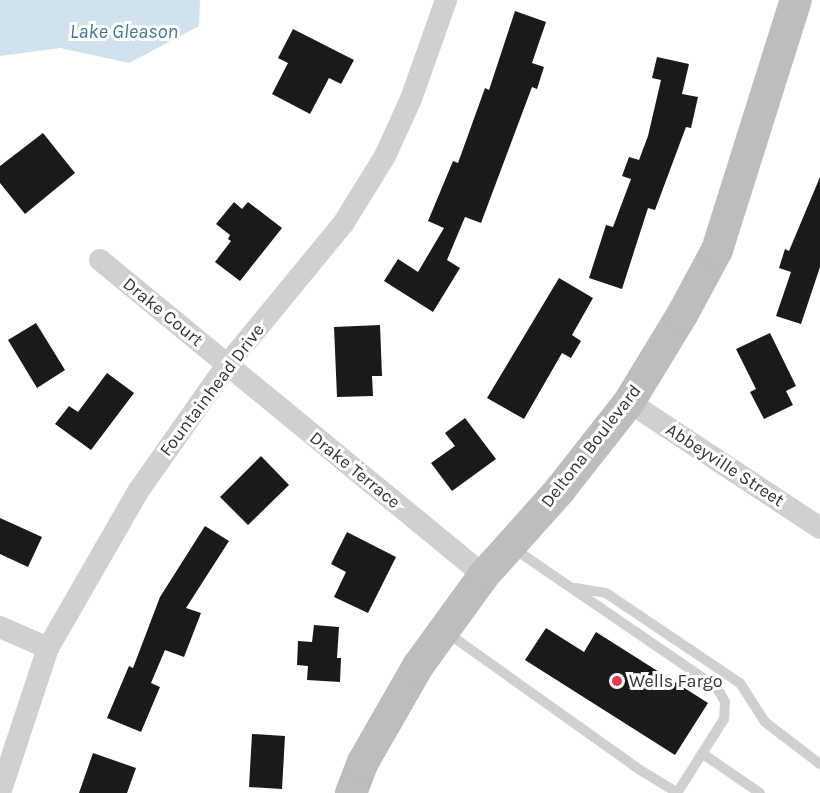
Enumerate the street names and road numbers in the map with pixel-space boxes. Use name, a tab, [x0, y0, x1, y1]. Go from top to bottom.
street label: Drake Court	[119, 273, 207, 351]
street label: Fountainhead Drive	[155, 319, 269, 461]
street label: Deltona Boulevard	[536, 380, 646, 512]
street label: Abbeyville Street	[662, 419, 788, 511]
street label: Drake Terrace	[305, 427, 405, 513]

